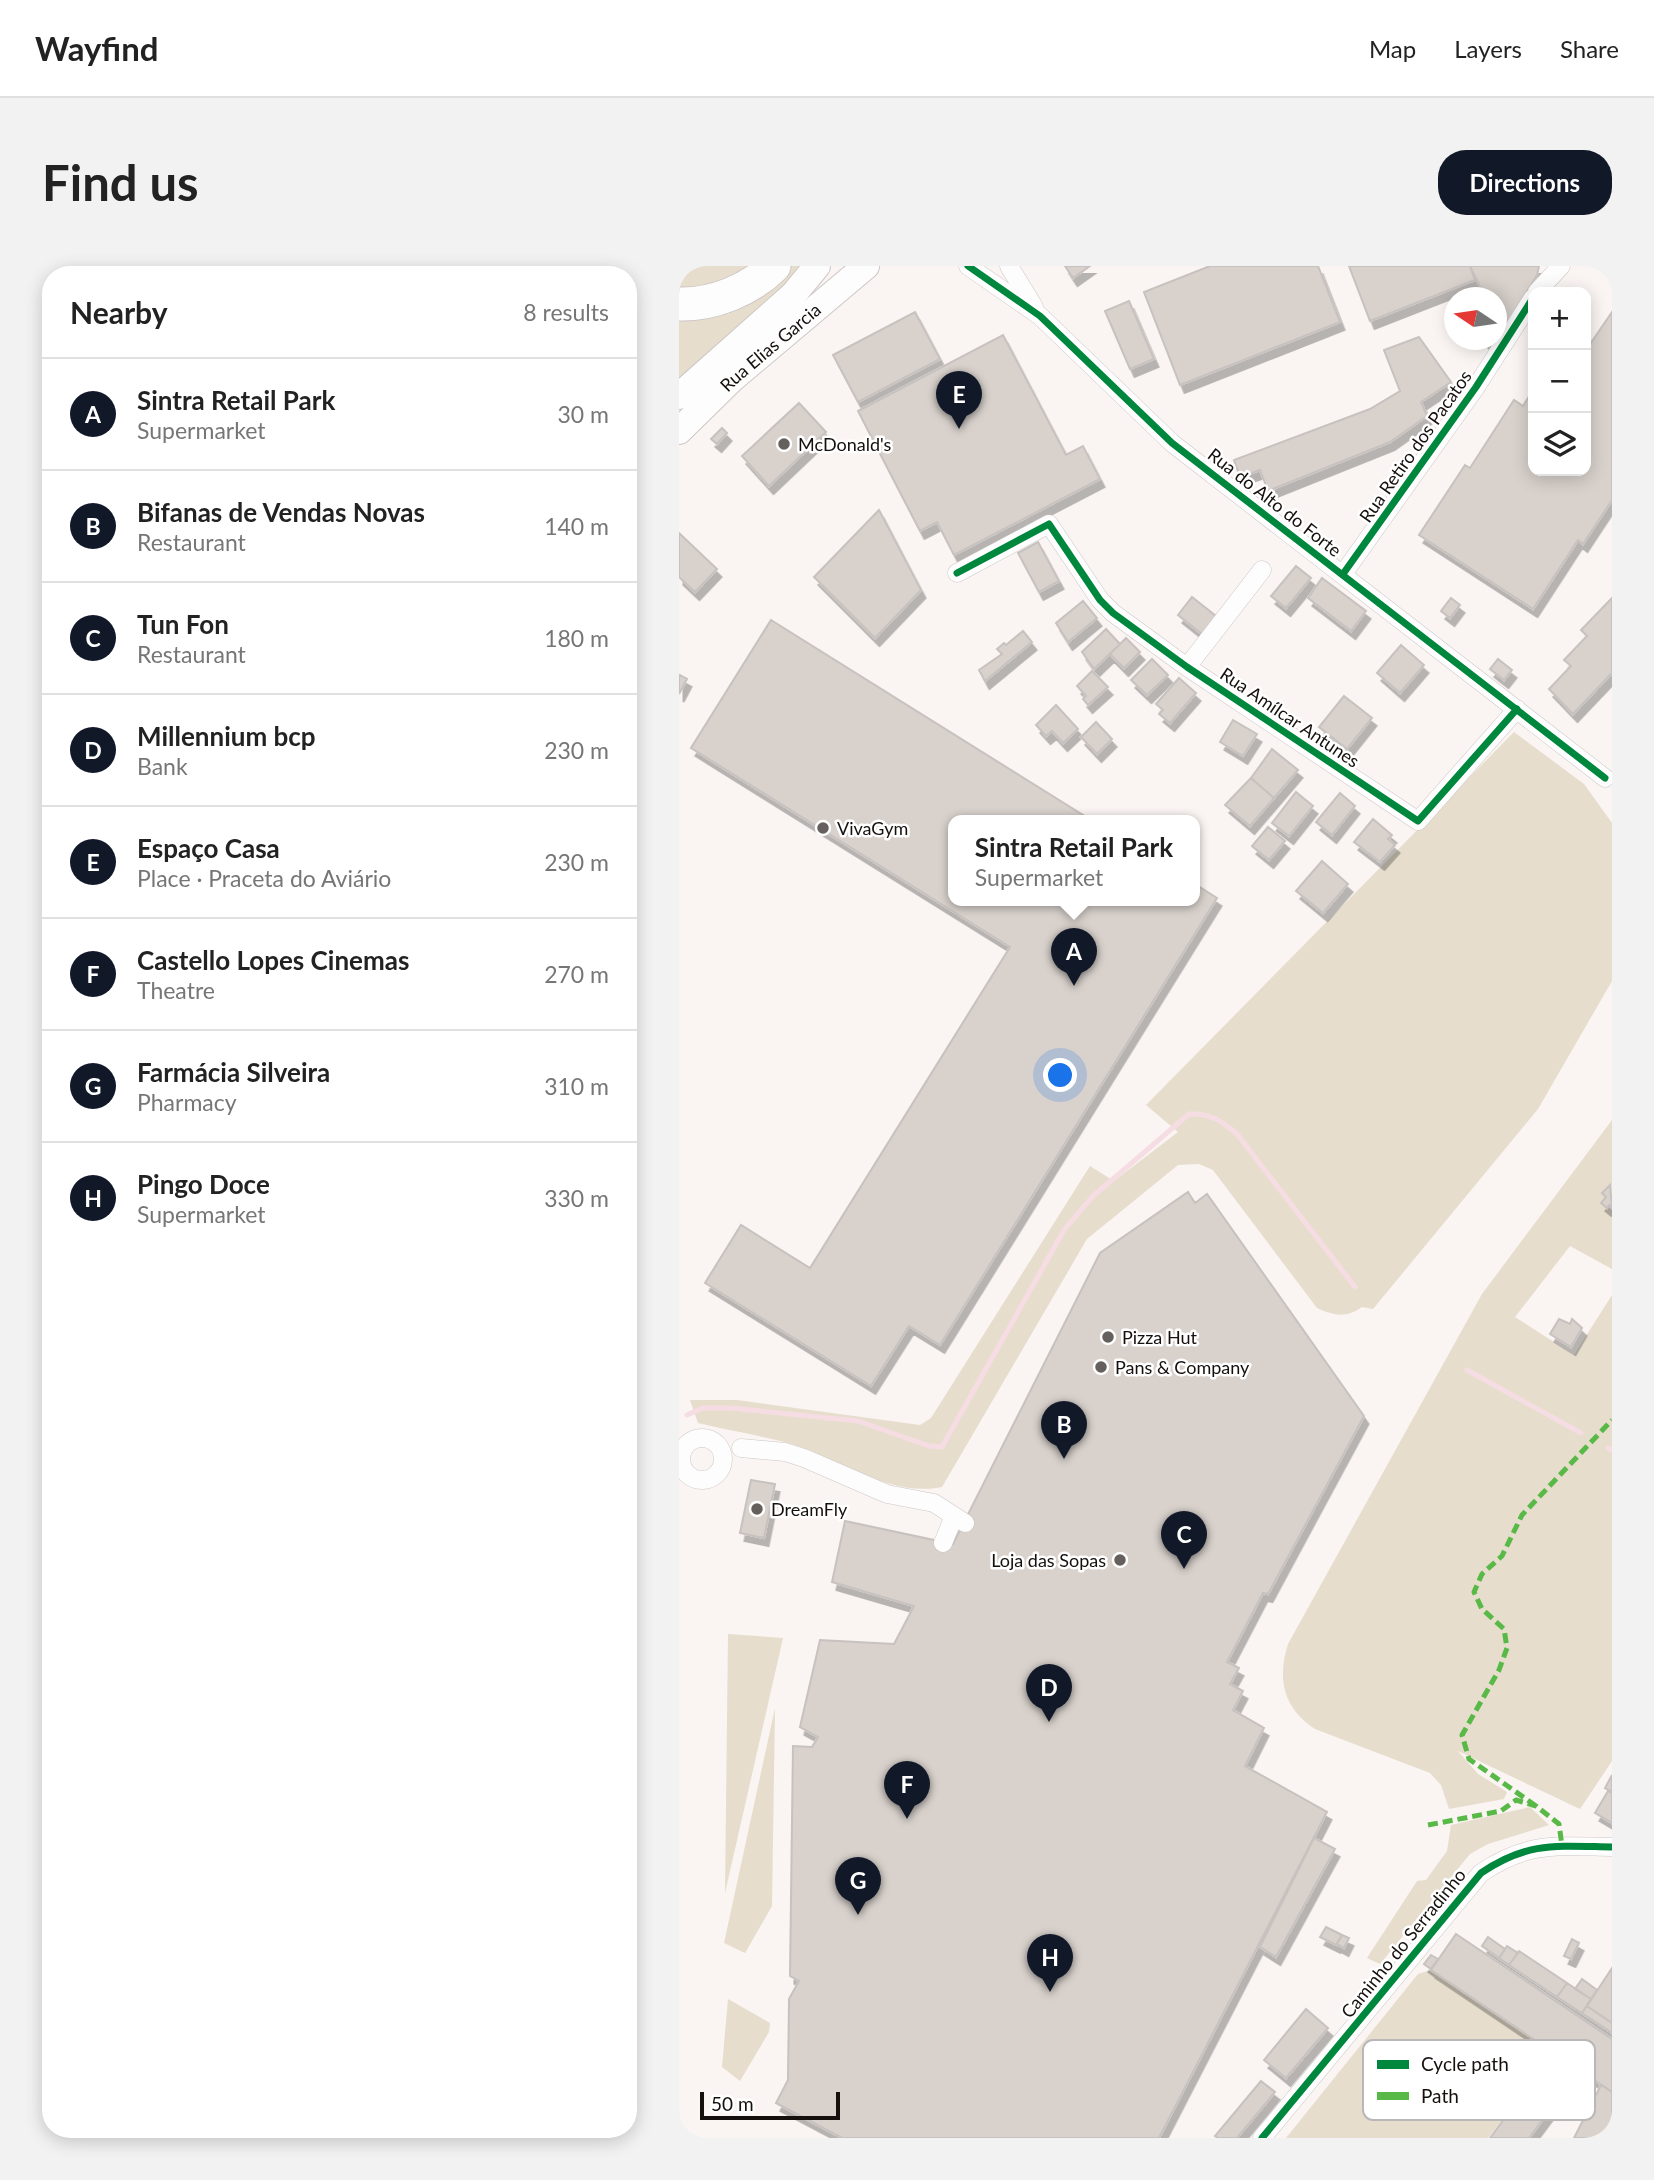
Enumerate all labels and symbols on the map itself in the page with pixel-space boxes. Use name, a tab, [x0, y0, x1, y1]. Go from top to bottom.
north arrow	[1444, 287, 1507, 350]
street label: Rua Elias Garcia	[715, 298, 825, 396]
street label: Rua Retiro dos Pacatos	[1354, 366, 1476, 526]
pin: E	[936, 371, 982, 429]
place label: McDonald's	[798, 433, 892, 455]
marker: McDonald's	[776, 436, 792, 452]
street label: Rua do Alto do Forte	[1204, 443, 1346, 561]
street label: Rua Amílcar Antunes	[1216, 662, 1364, 772]
place label: VivaGym	[837, 817, 908, 839]
marker: VivaGym	[815, 820, 831, 836]
pin: A	[1051, 928, 1097, 986]
your location	[1043, 1058, 1077, 1092]
place label: Pizza Hut	[1122, 1326, 1198, 1348]
marker: Pizza Hut	[1100, 1329, 1116, 1345]
place label: Pans & Company	[1115, 1356, 1250, 1378]
marker: Pans & Company	[1093, 1359, 1109, 1375]
pin: B	[1041, 1401, 1087, 1459]
place label: DreamFly	[771, 1498, 848, 1520]
marker: DreamFly	[749, 1501, 765, 1517]
pin: C	[1161, 1511, 1207, 1569]
place label: Loja das Sopas	[991, 1549, 1106, 1571]
marker: Loja das Sopas	[1112, 1552, 1128, 1568]
pin: D	[1026, 1664, 1072, 1722]
pin: F	[884, 1761, 930, 1819]
pin: G	[835, 1857, 881, 1915]
street label: Caminho do Serradinho	[1336, 1864, 1470, 2022]
pin: H	[1027, 1934, 1073, 1992]
legend	[1363, 2040, 1595, 2120]
text: Cycle path	[1421, 2052, 1509, 2075]
text: Path	[1421, 2084, 1459, 2107]
scale bar	[700, 2089, 840, 2121]

